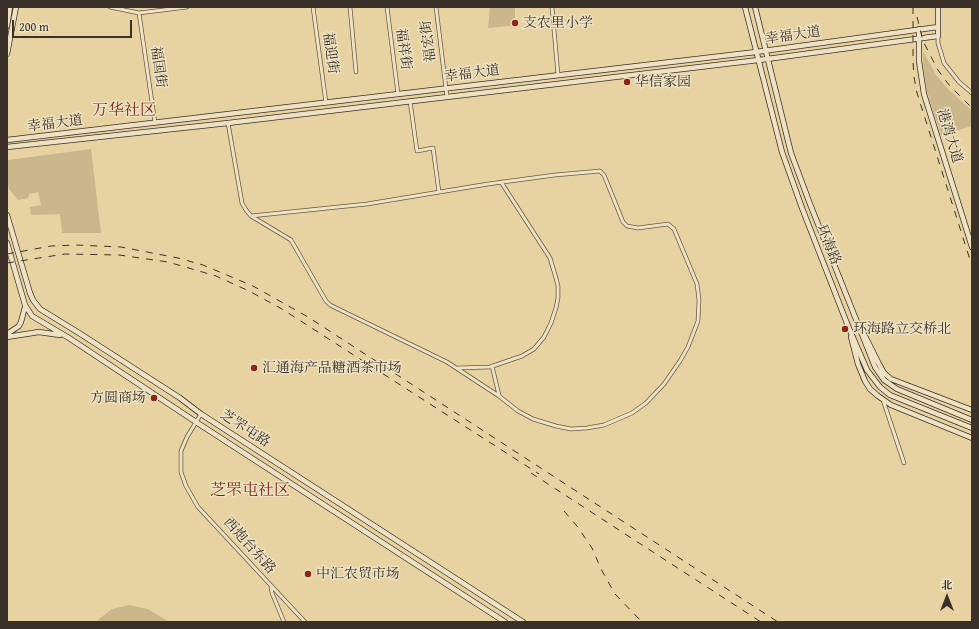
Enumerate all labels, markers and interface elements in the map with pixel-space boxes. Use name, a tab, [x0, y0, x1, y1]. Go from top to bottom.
scale bar	[14, 12, 134, 38]
place label: 支农里小学	[523, 15, 593, 31]
text: 200 m	[19, 18, 49, 35]
marker: 支农里小学	[510, 18, 520, 28]
street label: 福宏街	[418, 19, 440, 63]
street label: 幸福大道	[764, 24, 822, 48]
street label: 福祥街	[392, 27, 414, 71]
street label: 福迎街	[319, 31, 341, 75]
street label: 福国街	[147, 45, 169, 89]
street label: 幸福大道	[443, 62, 501, 86]
place label: 华信家园	[635, 74, 691, 90]
marker: 华信家园	[622, 77, 632, 87]
district label: 万华社区	[92, 101, 156, 121]
street label: 港湾大道	[933, 107, 965, 165]
street label: 幸福大道	[26, 112, 84, 136]
street label: 环海路	[812, 222, 844, 268]
place label: 环海路立交桥北	[853, 321, 951, 337]
marker: 环海路立交桥北	[840, 324, 850, 334]
place label: 汇通海产品糖酒茶市场	[262, 360, 402, 376]
marker: 汇通海产品糖酒茶市场	[249, 363, 259, 373]
place label: 方圆商场	[90, 390, 146, 406]
marker: 方圆商场	[149, 393, 159, 403]
street label: 芝罘屯路	[217, 407, 273, 451]
district label: 芝罘屯社区	[210, 481, 290, 501]
street label: 西炮台东路	[219, 514, 279, 578]
place label: 中汇农贸市场	[316, 566, 400, 582]
marker: 中汇农贸市场	[303, 569, 313, 579]
north arrow	[927, 577, 967, 617]
text: 北	[942, 577, 953, 593]

